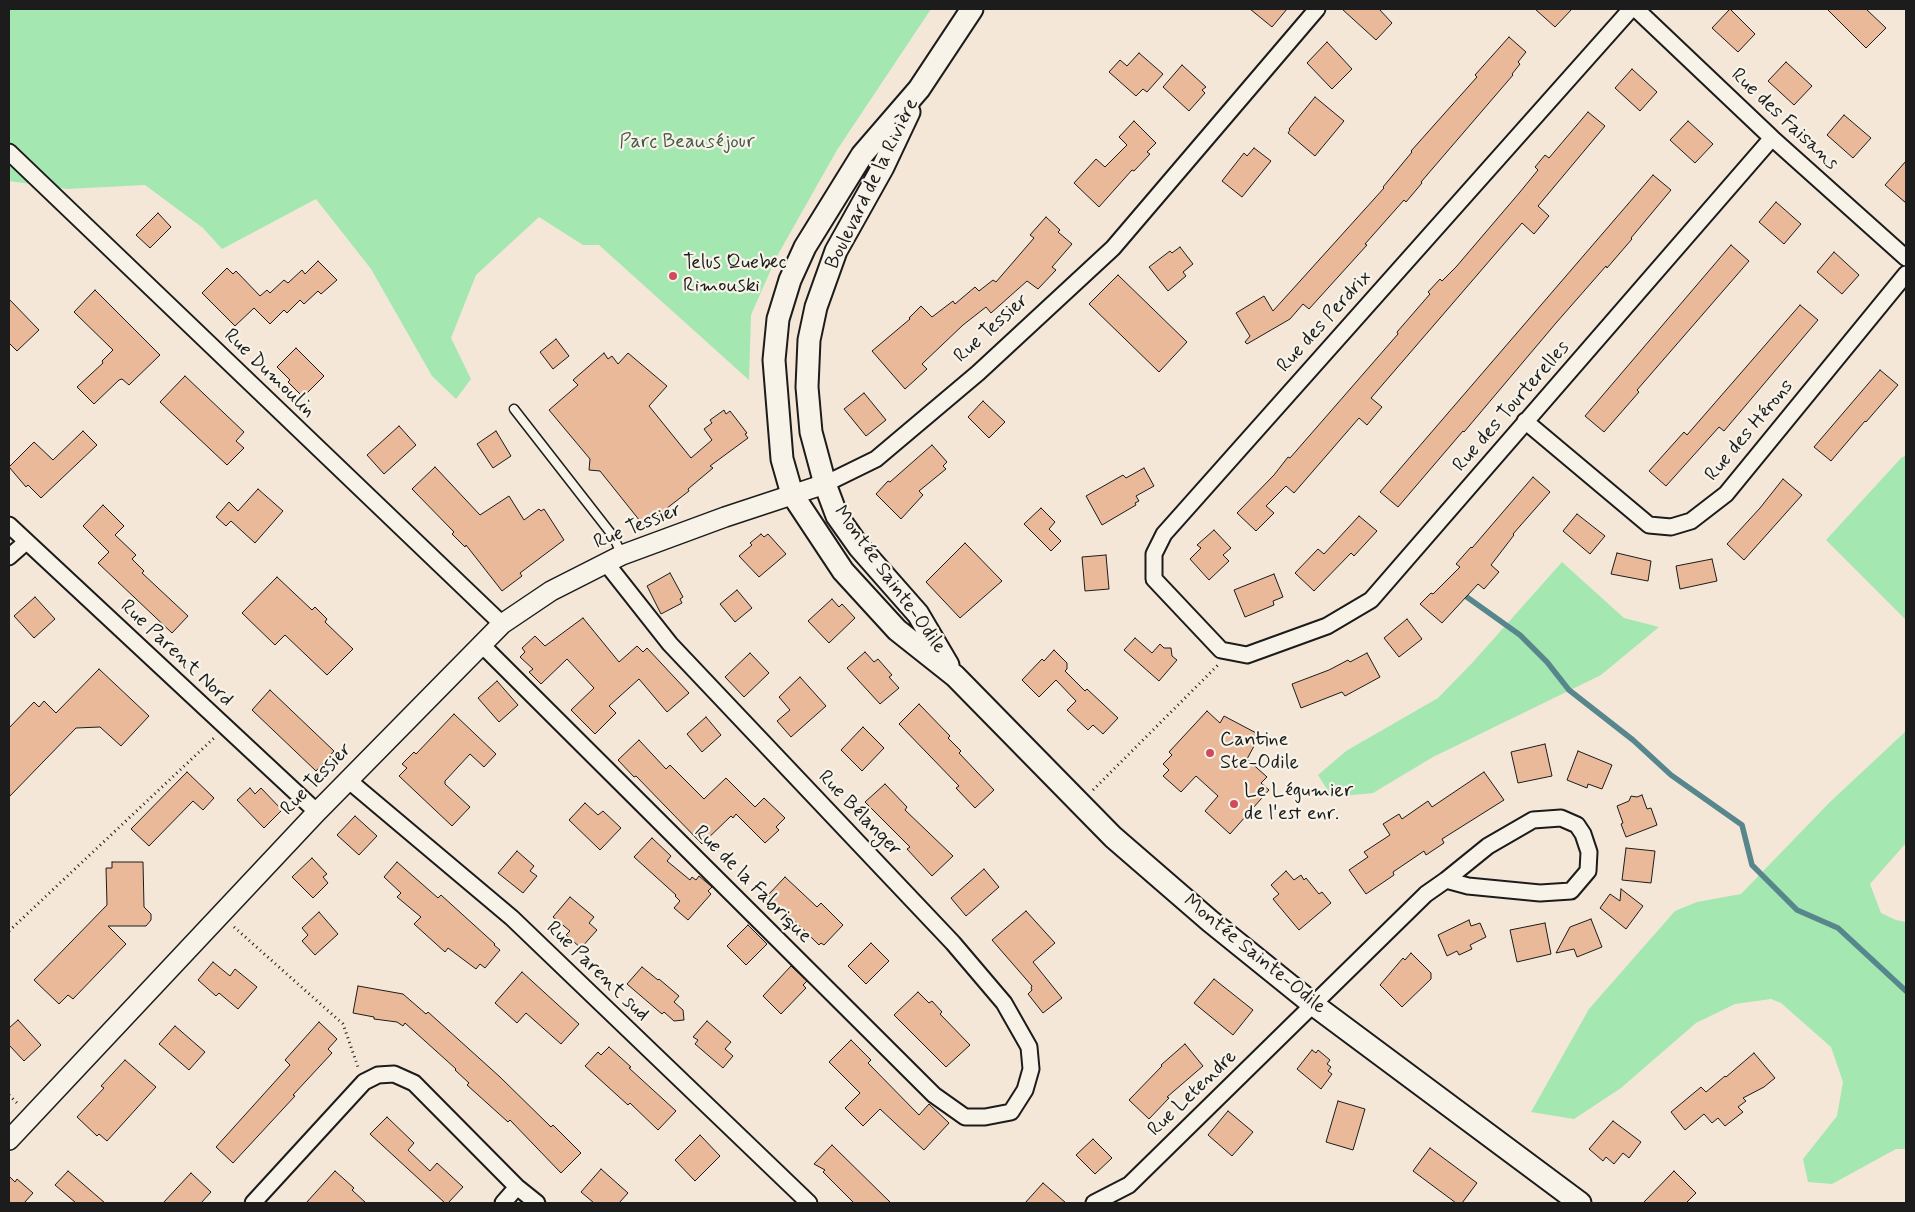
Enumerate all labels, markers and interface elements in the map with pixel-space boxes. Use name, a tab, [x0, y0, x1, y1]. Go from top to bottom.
street label: Rue des Faisans	[1725, 64, 1843, 176]
street label: Boulevard de la Rivière	[821, 95, 925, 273]
park label: Parc Beauséjour	[619, 131, 755, 155]
place label: Telus Quebec Rimouski	[683, 252, 787, 299]
street label: Rue des Perdrix	[1273, 266, 1377, 378]
marker: Telus Quebec Rimouski	[667, 270, 679, 282]
street label: Rue Tessier	[950, 289, 1034, 369]
street label: Rue Dumoulin	[218, 324, 320, 424]
street label: Rue des Tourterelles	[1449, 337, 1575, 477]
street label: Rue des Hérons	[1701, 375, 1799, 487]
street label: Rue Tessier	[591, 499, 685, 555]
street label: Montée Sainte-Odile	[827, 501, 951, 659]
street label: Rue Parent Nord	[115, 596, 237, 712]
place label: Cantine Ste-Odile	[1220, 729, 1299, 776]
street label: Rue Tessier	[276, 738, 358, 822]
marker: Cantine Ste-Odile	[1204, 747, 1216, 759]
street label: Rue Bélanger	[812, 766, 906, 862]
place label: Le Légumier de l'est enr.	[1244, 780, 1353, 827]
marker: Le Légumier de l'est enr.	[1228, 798, 1240, 810]
street label: Rue de la Fabrique	[688, 821, 816, 949]
street label: Montée Sainte-Odile	[1178, 890, 1330, 1020]
street label: Rue Parent sud	[540, 917, 654, 1027]
street label: Rue Letendre	[1143, 1046, 1243, 1142]

